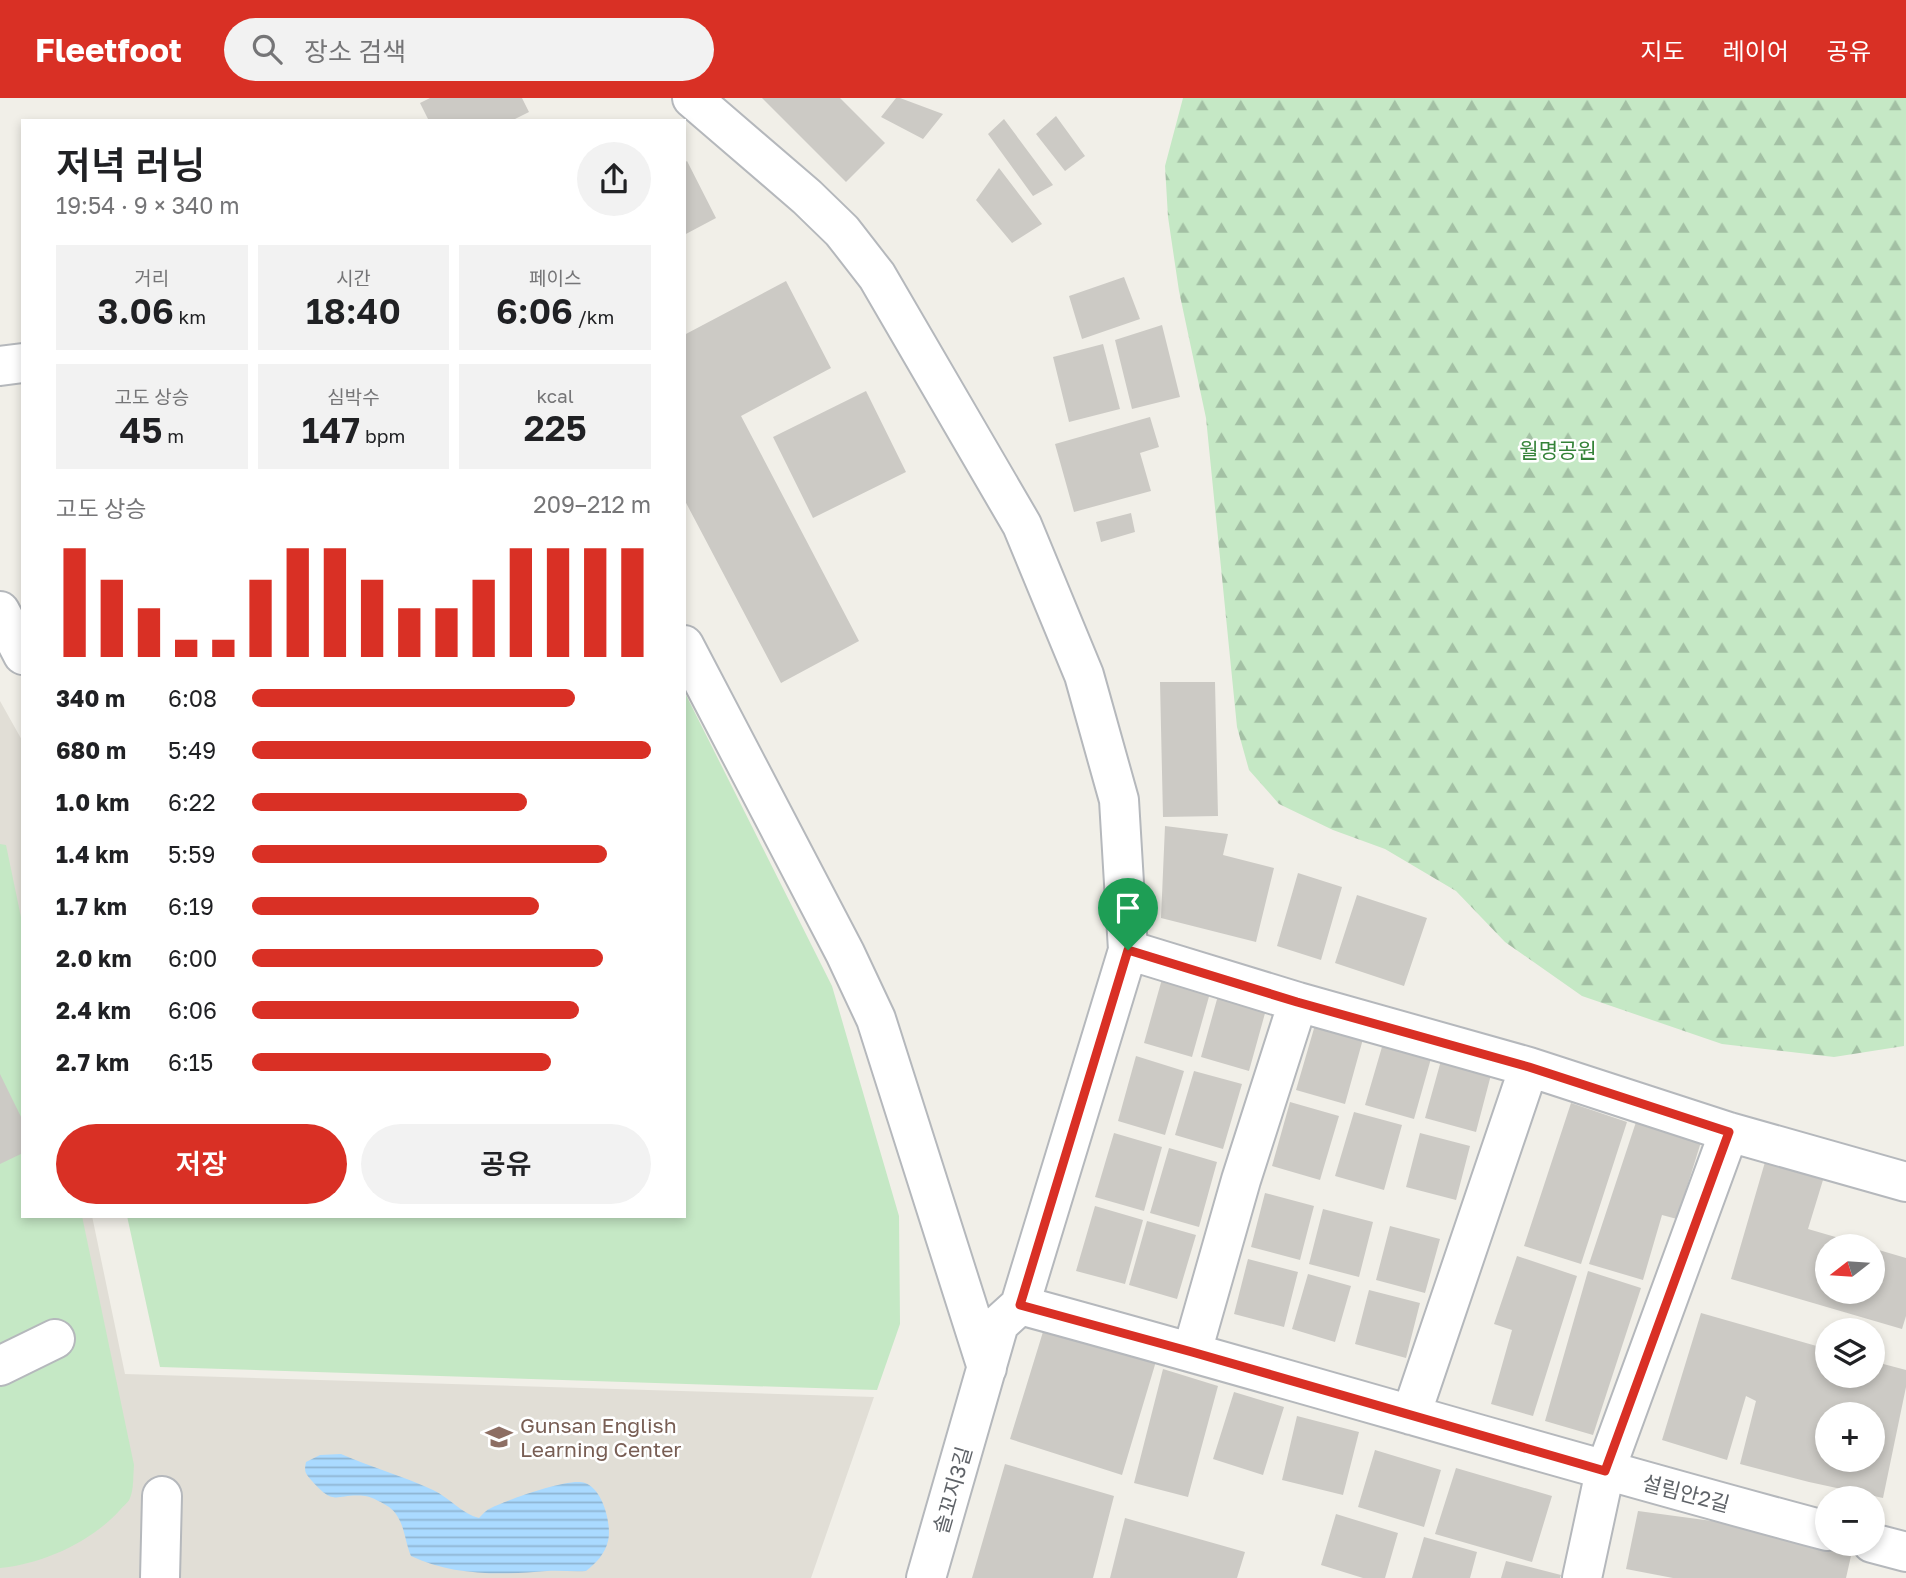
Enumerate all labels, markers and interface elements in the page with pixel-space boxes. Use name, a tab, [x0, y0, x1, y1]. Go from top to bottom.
search box	[224, 18, 714, 81]
text: Fleetfoot	[35, 30, 182, 69]
icon: search	[248, 30, 286, 68]
text: 장소 검색	[304, 36, 406, 67]
text: 지도	[1640, 36, 1685, 65]
text: 레이어	[1723, 36, 1789, 65]
text: 공유	[1827, 36, 1871, 65]
text: 저녁 러닝	[56, 142, 205, 187]
button: share	[577, 142, 651, 216]
text: 19:54 · 9 × 340 m	[56, 191, 240, 219]
text: 거리	[134, 266, 169, 289]
text: 시간	[336, 266, 371, 289]
text: 페이스	[529, 266, 581, 289]
text: 3.06	[98, 290, 174, 332]
text: 18:40	[306, 290, 401, 332]
text: 6:06	[496, 290, 573, 332]
text: km	[174, 305, 206, 328]
text: /km	[573, 305, 614, 328]
text: kcal	[536, 384, 574, 407]
text: 고도 상승	[114, 385, 189, 408]
text: 심박수	[327, 385, 380, 408]
text: 225	[524, 407, 587, 449]
text: 45	[120, 409, 163, 451]
text: 147	[302, 409, 360, 451]
text: m	[163, 424, 184, 447]
text: bpm	[360, 424, 405, 447]
park label: 월명공원	[1519, 437, 1597, 463]
text: 209–212 m	[533, 490, 651, 518]
text: 고도 상승	[56, 494, 146, 522]
text: 340 m	[56, 684, 125, 712]
text: 6:08	[168, 684, 217, 712]
text: 680 m	[56, 736, 126, 764]
text: 5:49	[168, 736, 216, 764]
text: 1.0 km	[56, 788, 129, 816]
text: 6:22	[168, 788, 216, 816]
text: 1.4 km	[56, 840, 129, 868]
text: 5:59	[168, 840, 216, 868]
pin	[1098, 878, 1158, 950]
icon: arrive	[1109, 889, 1147, 927]
text: 1.7 km	[56, 892, 127, 920]
text: 6:19	[168, 892, 214, 920]
text: 2.0 km	[56, 944, 132, 972]
text: 6:00	[168, 944, 217, 972]
text: 2.4 km	[56, 996, 131, 1024]
text: 6:06	[168, 996, 217, 1024]
text: 2.7 km	[56, 1048, 129, 1076]
text: 6:15	[168, 1048, 213, 1076]
button: 저장	[56, 1124, 347, 1204]
button: 공유	[361, 1124, 651, 1204]
north arrow	[1815, 1234, 1885, 1304]
map controls	[1815, 1234, 1885, 1556]
button: layers	[1815, 1318, 1885, 1388]
button: +	[1815, 1402, 1885, 1472]
place label: Gunsan English Learning Center	[520, 1412, 682, 1462]
school or university icon: Gunsan English Learning Center	[484, 1422, 514, 1452]
street label: 솔꼬지3길	[927, 1443, 977, 1537]
street label: 설림안2길	[1639, 1469, 1733, 1517]
button: −	[1815, 1486, 1885, 1556]

